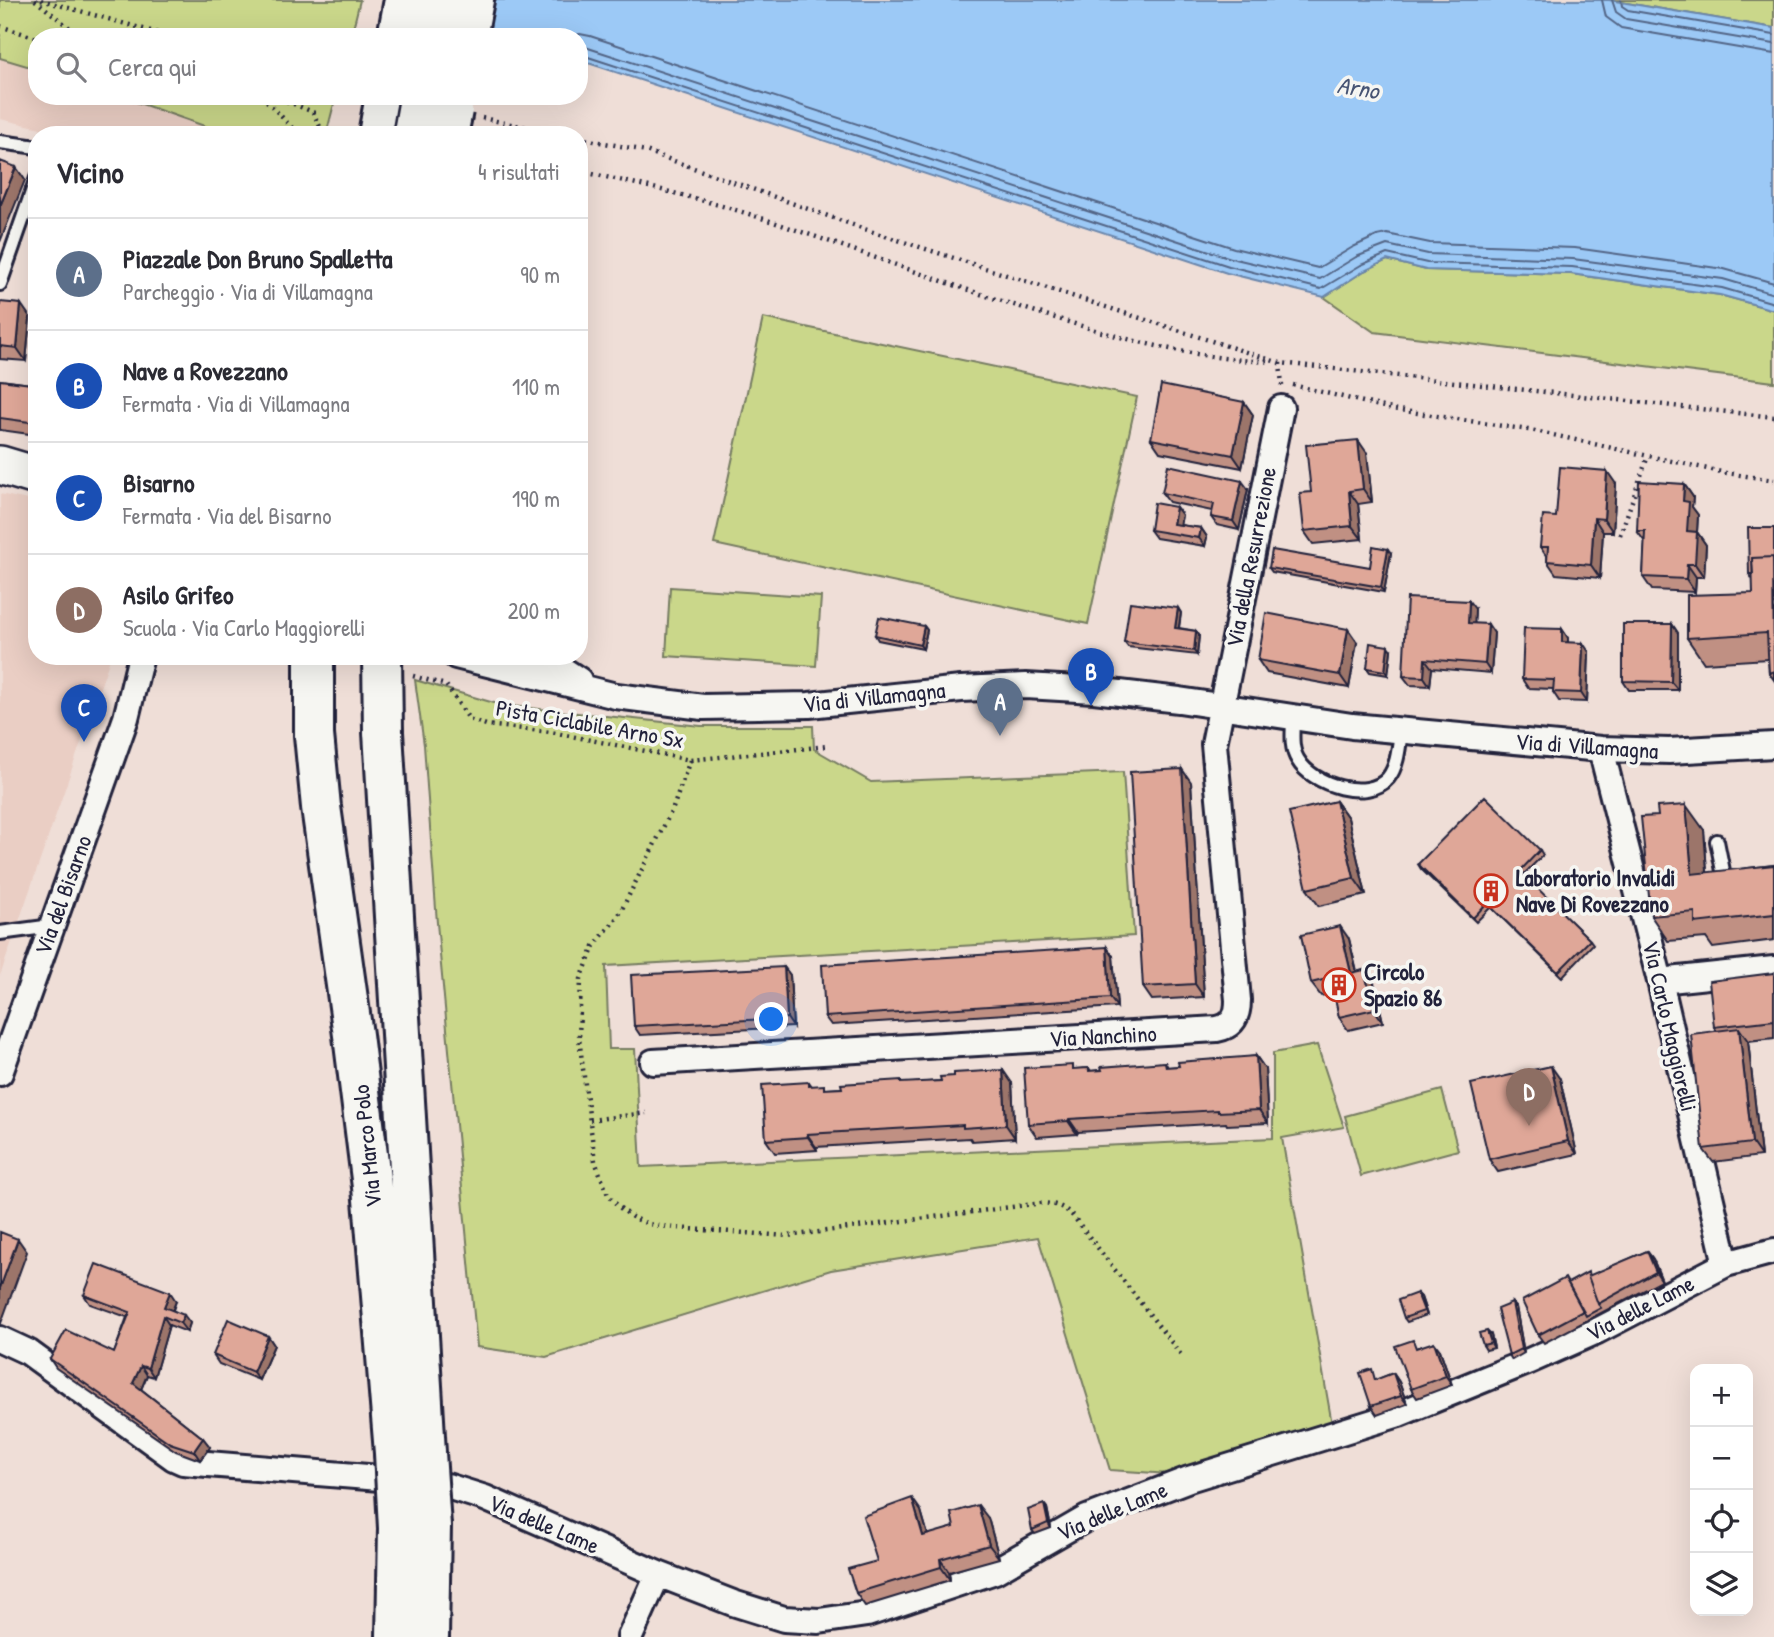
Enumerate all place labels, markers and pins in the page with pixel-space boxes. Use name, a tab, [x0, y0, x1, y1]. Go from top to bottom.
pin: B	[1068, 648, 1114, 706]
pin: A	[977, 678, 1023, 736]
pin: C	[61, 684, 107, 742]
place label: Laboratorio Invalidi Nave Di Rovezzano	[1516, 862, 1675, 919]
building icon: Laboratorio Invalidi Nave Di Rovezzano	[1472, 872, 1510, 910]
place label: Circolo Spazio 86	[1364, 956, 1442, 1014]
building icon: Circolo Spazio 86	[1320, 966, 1358, 1004]
pin: D	[1506, 1068, 1552, 1126]

